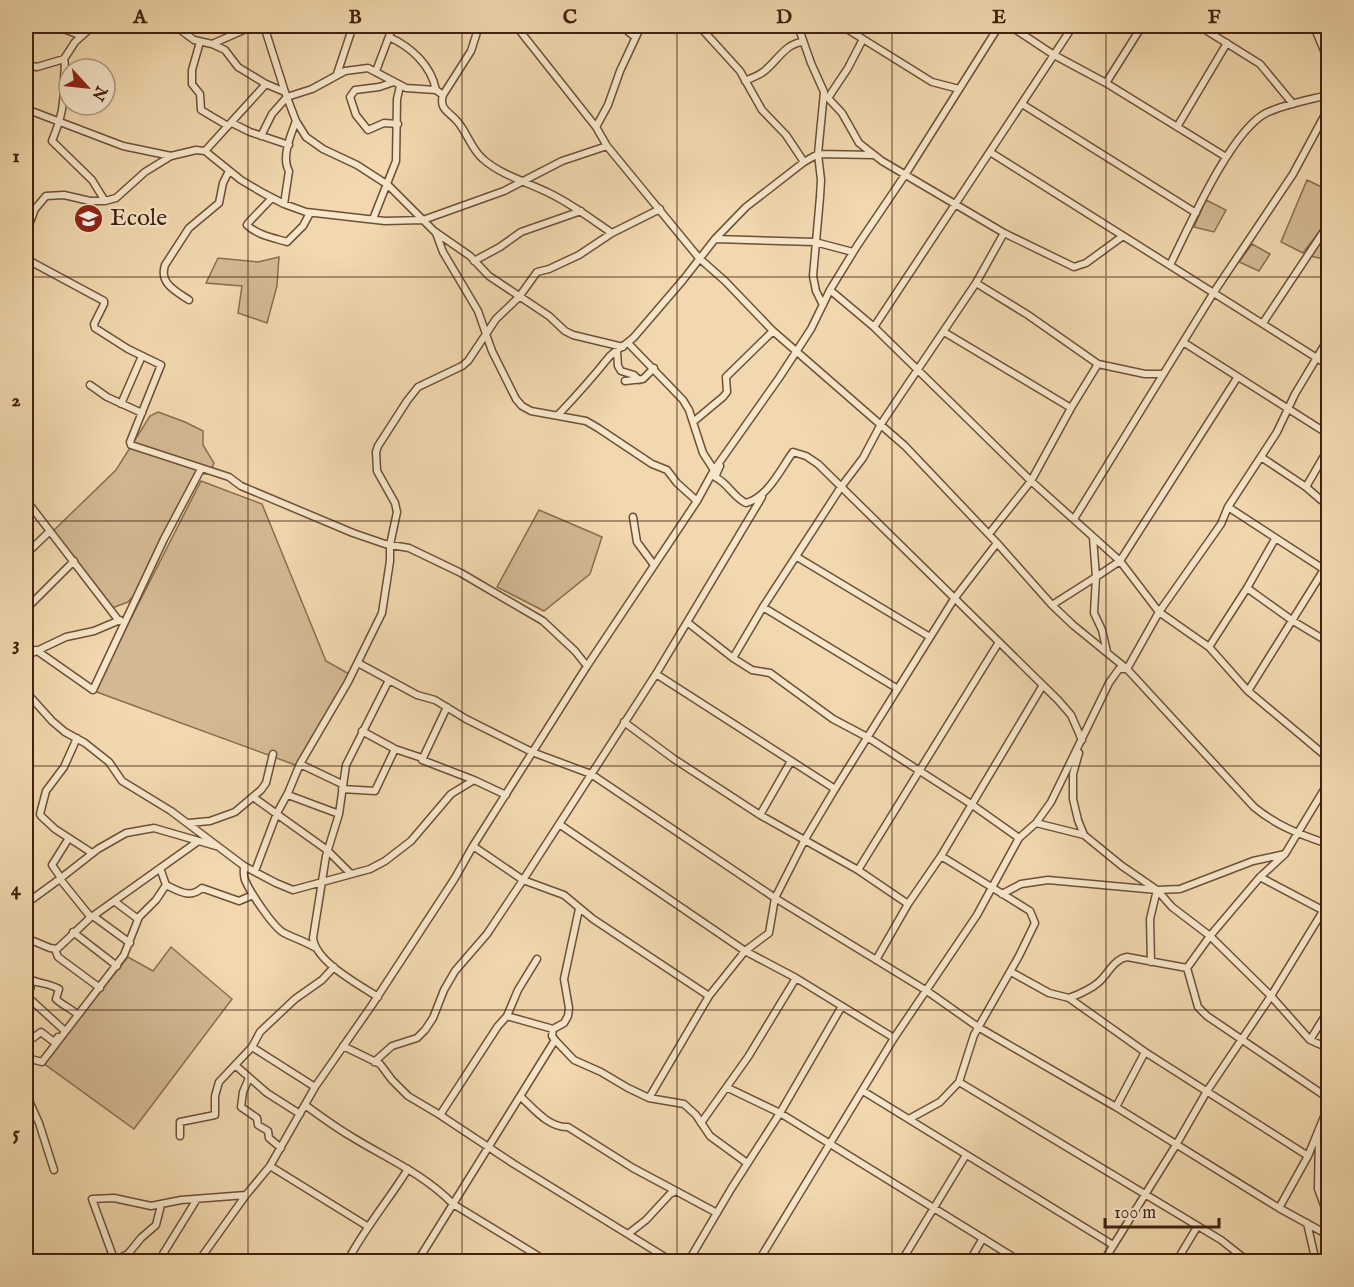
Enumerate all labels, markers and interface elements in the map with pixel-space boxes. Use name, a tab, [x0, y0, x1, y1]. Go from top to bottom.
text: A	[132, 5, 148, 30]
text: B	[348, 5, 362, 30]
text: C	[563, 5, 577, 30]
text: D	[776, 5, 792, 30]
text: E	[992, 5, 1006, 30]
text: F	[1208, 5, 1221, 30]
north arrow	[57, 57, 117, 117]
text: N	[86, 81, 111, 104]
text: 1	[12, 144, 20, 169]
school or university icon: Ecole	[73, 202, 105, 234]
place label: Ecole	[110, 203, 167, 234]
text: 2	[11, 388, 21, 413]
text: 3	[12, 632, 20, 657]
text: 4	[11, 877, 22, 902]
text: 5	[12, 1121, 20, 1146]
scale bar	[1105, 1191, 1219, 1229]
text: 100 m	[1114, 1202, 1156, 1225]

